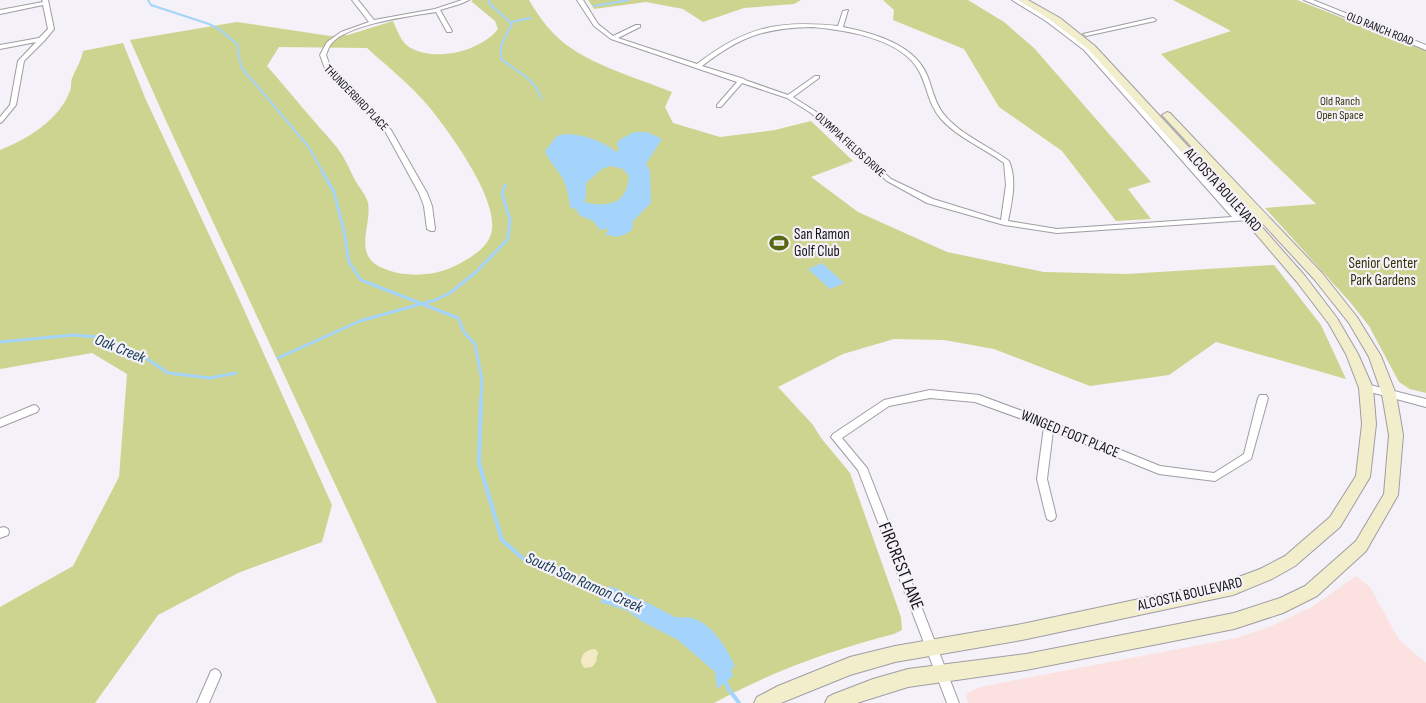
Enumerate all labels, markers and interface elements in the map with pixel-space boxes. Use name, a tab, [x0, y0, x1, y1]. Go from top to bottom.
street label: OLD RANCH ROAD	[1344, 9, 1416, 49]
street label: THUNDERBIRD PLACE	[321, 62, 391, 134]
park label: Old Ranch Open Space	[1316, 94, 1364, 123]
street label: OLYMPIA FIELDS DRIVE	[812, 109, 888, 181]
street label: ALCOSTA BOULEVARD	[1179, 143, 1266, 236]
place label: San Ramon Golf Club	[794, 225, 850, 261]
sports icon: San Ramon Golf Club	[768, 232, 790, 254]
park label: Senior Center Park Gardens	[1348, 254, 1418, 290]
water label: Oak Creek	[92, 330, 149, 368]
street label: WINGED FOOT PLACE	[1018, 406, 1122, 462]
street label: FIRCREST LANE	[874, 519, 928, 613]
water label: South San Ramon Creek	[523, 549, 646, 618]
street label: ALCOSTA BOULEVARD	[1135, 573, 1244, 616]

